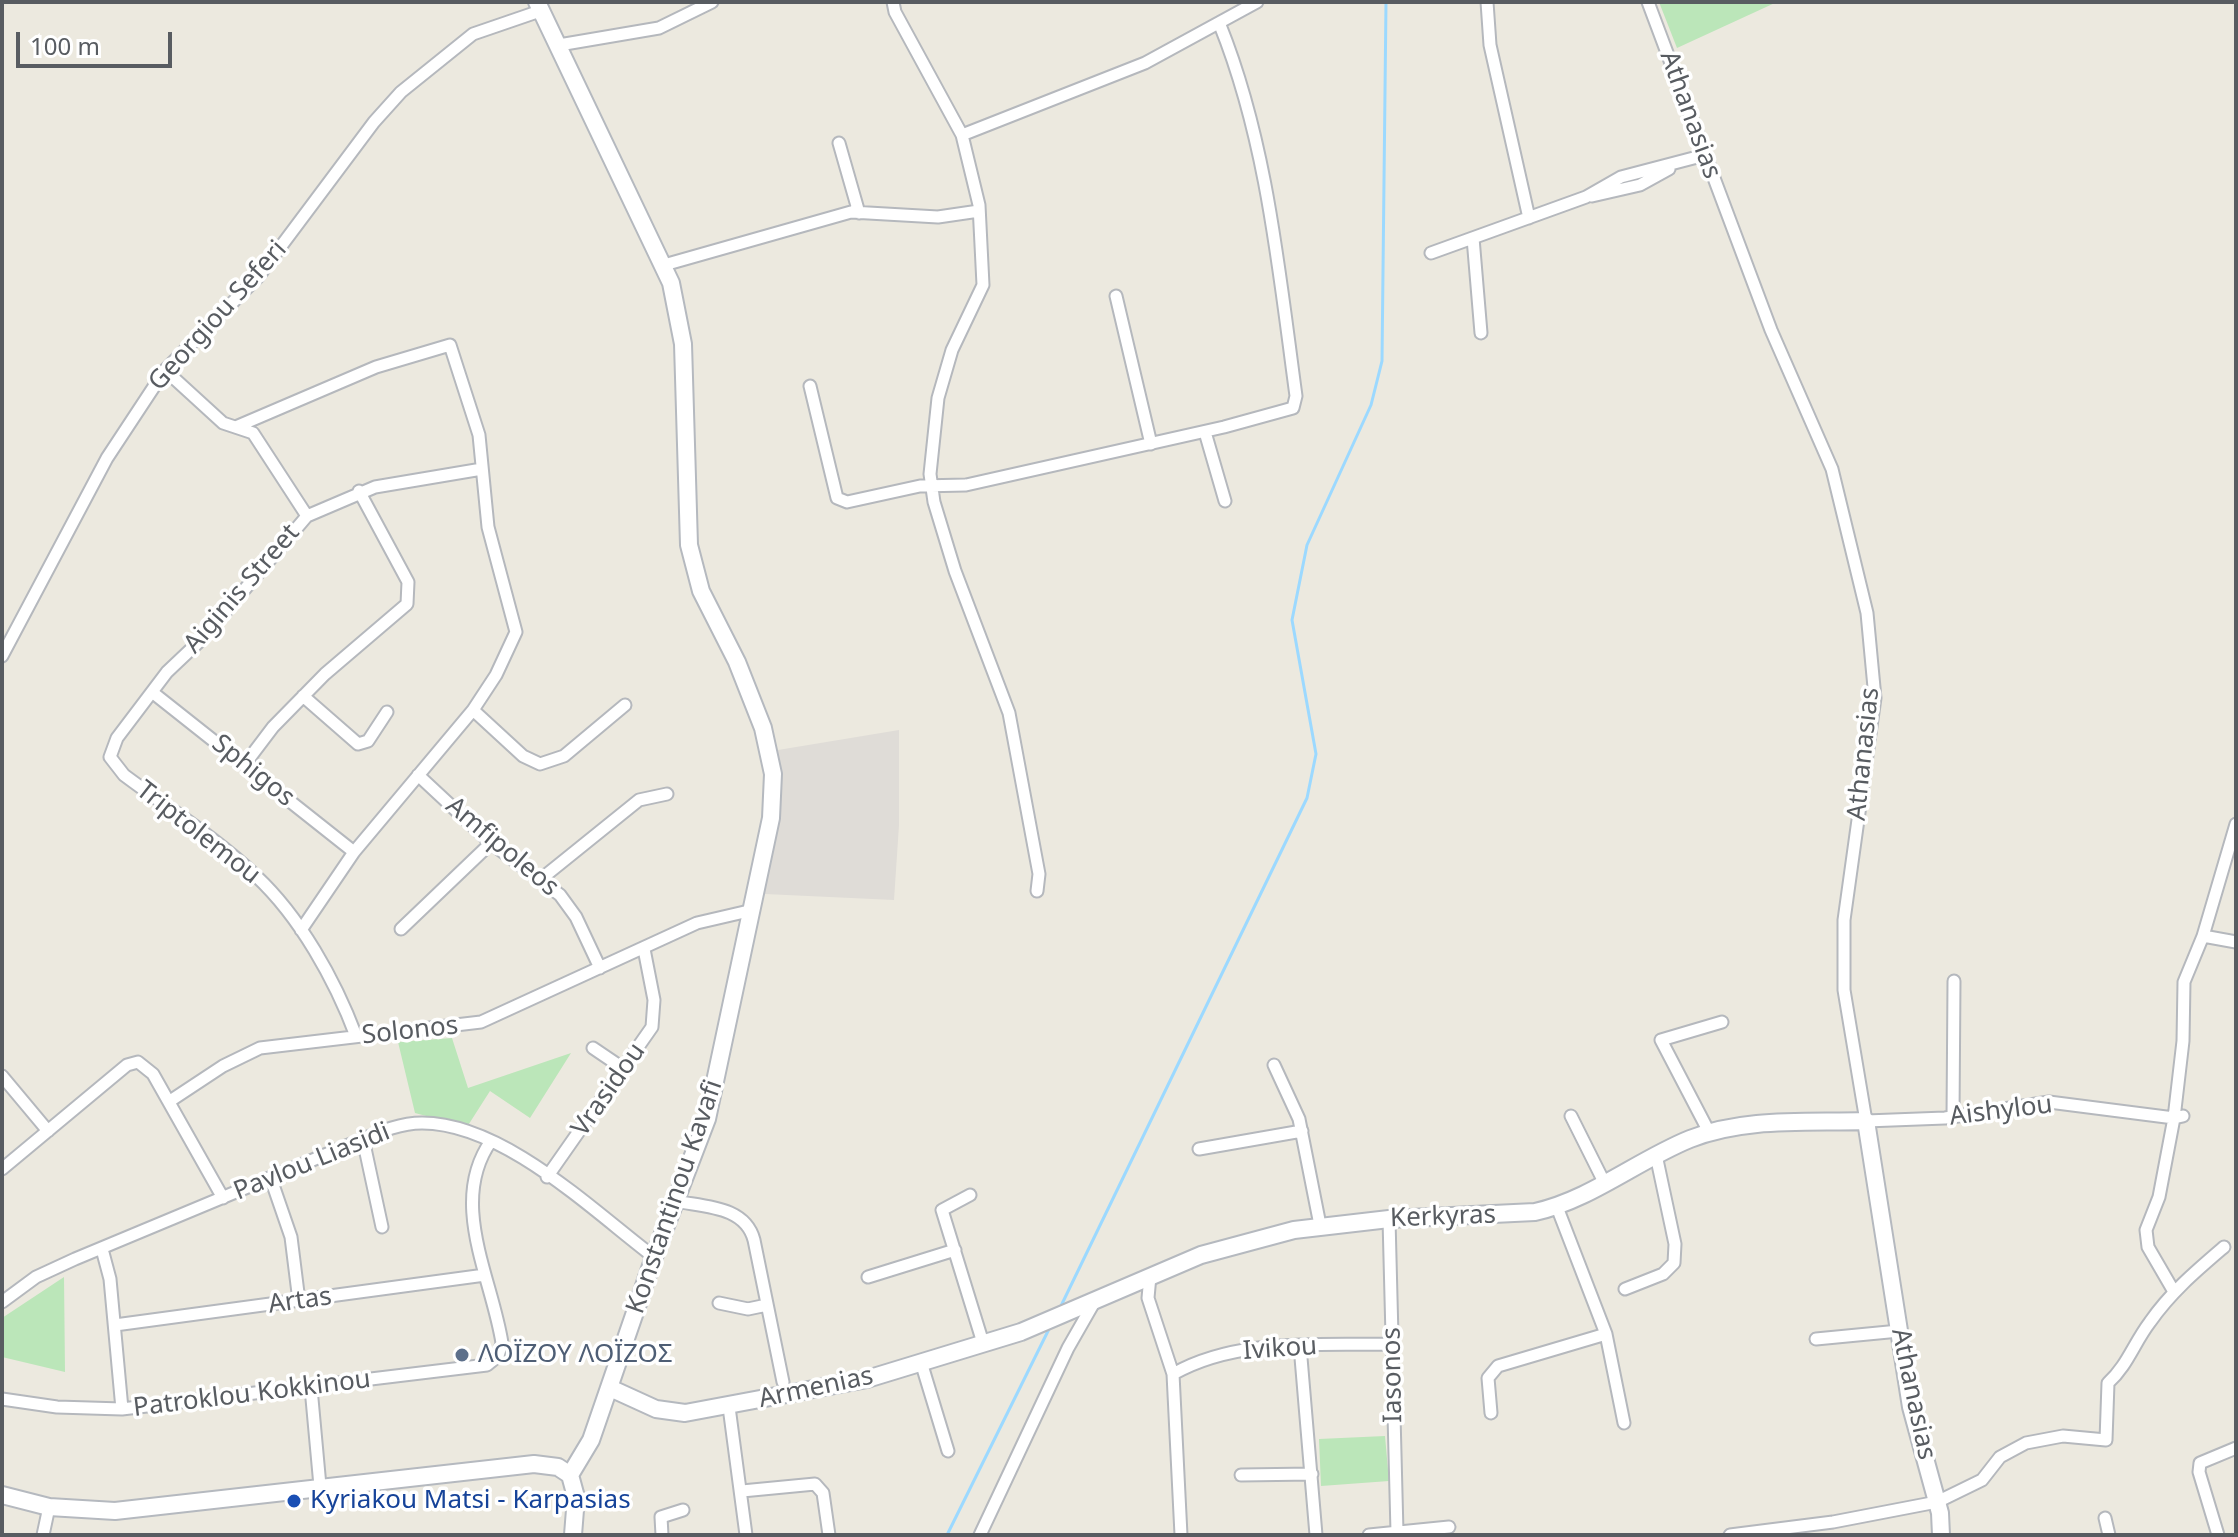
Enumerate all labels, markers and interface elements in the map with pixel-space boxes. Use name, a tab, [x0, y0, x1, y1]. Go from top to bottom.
scale bar	[20, 16, 176, 66]
text: 100 m	[30, 29, 100, 62]
street label: Athanasias	[1653, 47, 1727, 183]
street label: Georgiou Seferi	[142, 235, 294, 397]
street label: Aiginis Street	[178, 518, 306, 660]
street label: Athanasias	[1842, 686, 1886, 822]
street label: Sphigos	[205, 728, 301, 814]
street label: Triptolemou	[130, 775, 266, 891]
street label: Amfipoleos	[439, 791, 565, 903]
street label: Solonos	[360, 1010, 460, 1052]
street label: Vrasidou	[566, 1037, 652, 1143]
street label: Konstantinou Kavafi	[620, 1076, 730, 1318]
street label: Aishylou	[1948, 1089, 2054, 1133]
street label: Pavlou Liasidi	[229, 1117, 395, 1207]
street label: Kerkyras	[1390, 1200, 1496, 1234]
street label: Artas	[266, 1281, 334, 1321]
street label: Athanasias	[1884, 1325, 1942, 1463]
street label: Iasonos	[1377, 1327, 1409, 1423]
street label: Ivikou	[1242, 1331, 1318, 1367]
place label: ΛΟΪΖΟΥ ΛΟΪΖΟΣ	[478, 1339, 673, 1371]
marker: ΛΟΪΖΟΥ ΛΟΪΖΟΣ	[453, 1346, 471, 1364]
street label: Armenias	[756, 1361, 876, 1415]
street label: Patroklou Kokkinou	[132, 1364, 372, 1424]
place label: Kyriakou Matsi - Karpasias	[310, 1485, 631, 1517]
marker: Kyriakou Matsi - Karpasias	[285, 1492, 303, 1510]

